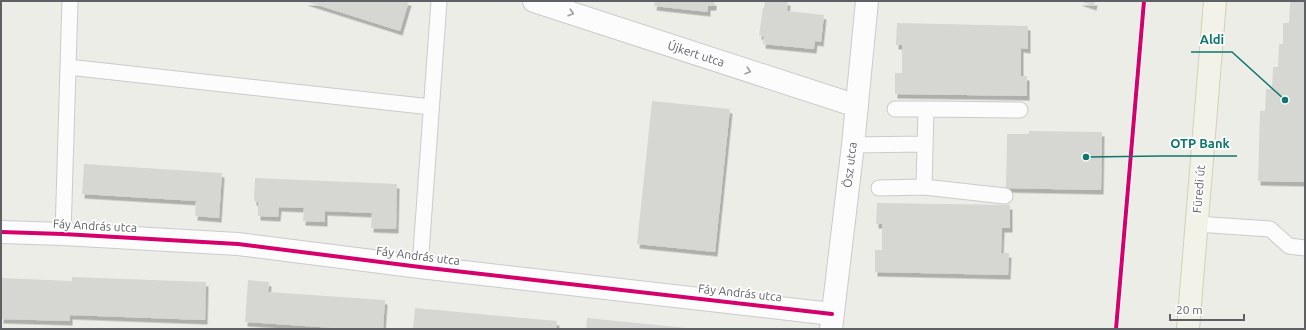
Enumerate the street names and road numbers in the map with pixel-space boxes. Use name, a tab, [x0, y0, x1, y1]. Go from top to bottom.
street label: Újkert utca	[666, 38, 726, 69]
street label: Ösz utca	[840, 141, 859, 189]
street label: Füredi út	[1190, 164, 1207, 214]
street label: Fáy András utca	[53, 217, 137, 234]
street label: Fáy András utca	[376, 244, 461, 267]
street label: Fáy András utca	[698, 282, 783, 303]

